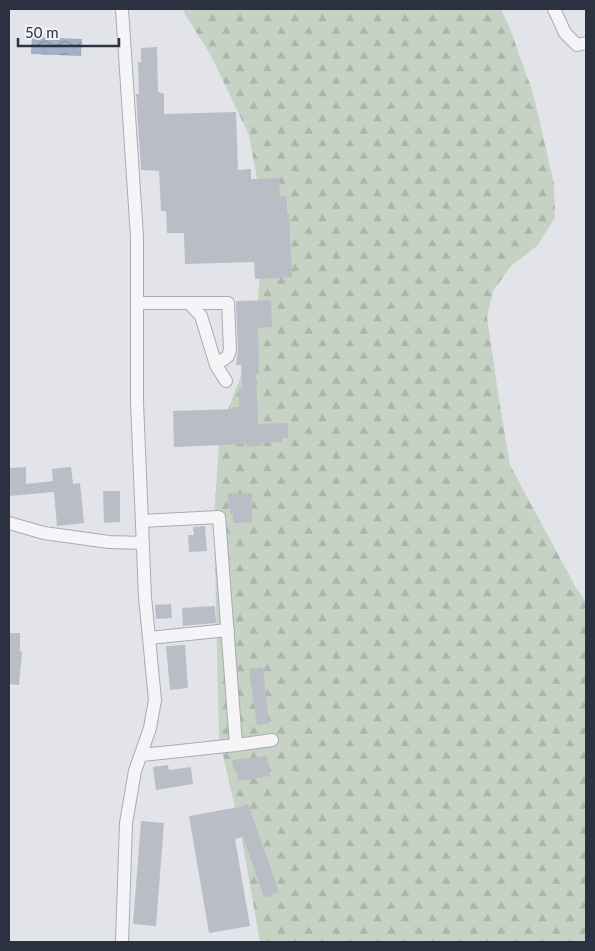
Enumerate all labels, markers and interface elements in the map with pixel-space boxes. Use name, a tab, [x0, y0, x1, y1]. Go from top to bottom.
scale bar	[18, 15, 119, 47]
text: 50 m	[25, 23, 59, 41]

